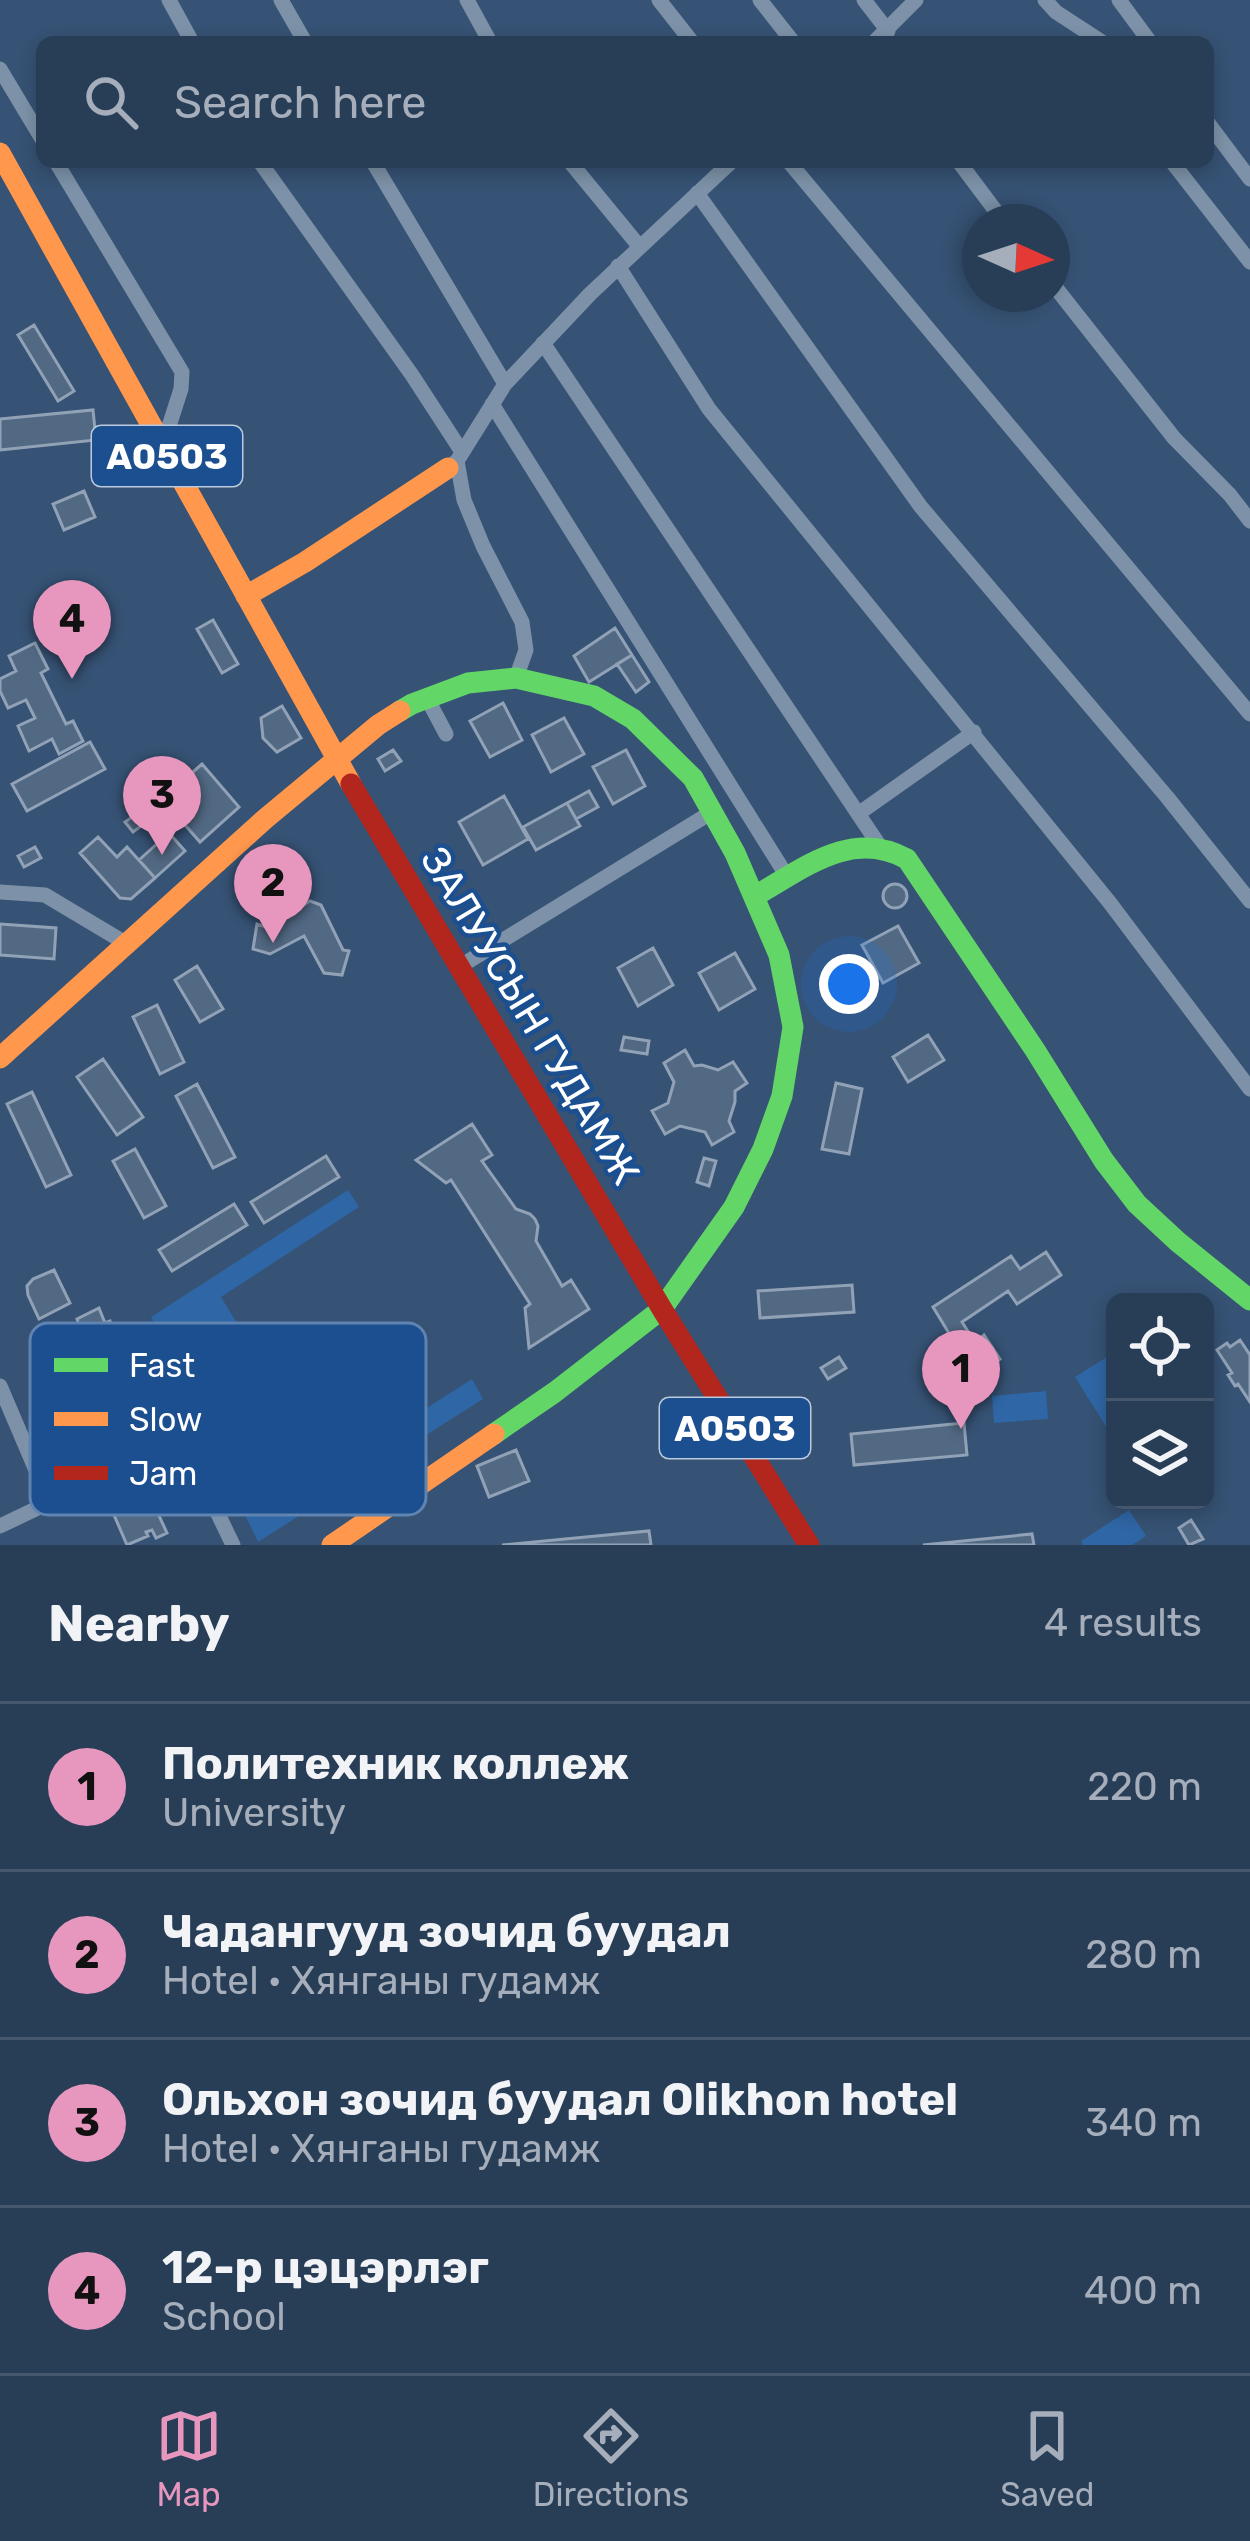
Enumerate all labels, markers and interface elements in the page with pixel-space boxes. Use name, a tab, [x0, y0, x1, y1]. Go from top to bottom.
search box	[36, 36, 1214, 168]
icon: search	[78, 69, 144, 135]
text: Search here	[174, 76, 426, 129]
north arrow	[962, 204, 1070, 312]
road number: A0503	[92, 426, 242, 486]
pin: 4	[33, 580, 111, 679]
pin: 3	[123, 756, 201, 855]
street label: ЗАЛУУСЫН ГУДАМЖ	[411, 839, 649, 1193]
pin: 2	[234, 844, 312, 943]
your location	[819, 954, 879, 1014]
map controls	[1106, 1293, 1214, 1509]
button: locate	[1106, 1293, 1214, 1401]
legend	[30, 1323, 426, 1515]
pin: 1	[922, 1330, 1000, 1429]
text: Fast	[129, 1346, 195, 1385]
road number: A0503	[660, 1398, 810, 1458]
text: Slow	[129, 1400, 203, 1439]
button: layers	[1106, 1401, 1214, 1509]
text: Jam	[129, 1454, 197, 1493]
text: Nearby	[48, 1593, 230, 1654]
text: 4 results	[1044, 1600, 1202, 1646]
text: Политехник коллеж	[162, 1737, 629, 1790]
text: 1	[77, 1764, 97, 1810]
text: 220 m	[1087, 1764, 1202, 1810]
text: University	[162, 1790, 346, 1836]
text: Чадангууд зочид буудал	[162, 1905, 731, 1958]
text: 2	[74, 1932, 100, 1978]
text: 280 m	[1085, 1932, 1202, 1978]
text: Hotel · Хянганы гудамж	[162, 1958, 600, 2004]
text: Ольхон зочид буудал Olikhon hotel	[162, 2073, 958, 2126]
text: 3	[74, 2100, 100, 2146]
text: 340 m	[1085, 2100, 1202, 2146]
text: Hotel · Хянганы гудамж	[162, 2126, 600, 2172]
text: 12-р цэцэрлэг	[162, 2241, 489, 2294]
text: 4	[74, 2268, 100, 2314]
text: 400 m	[1084, 2268, 1202, 2314]
text: School	[162, 2294, 286, 2340]
tab: Map	[156, 2403, 222, 2514]
tab: Directions	[533, 2403, 689, 2514]
tab: Saved	[1000, 2403, 1094, 2514]

